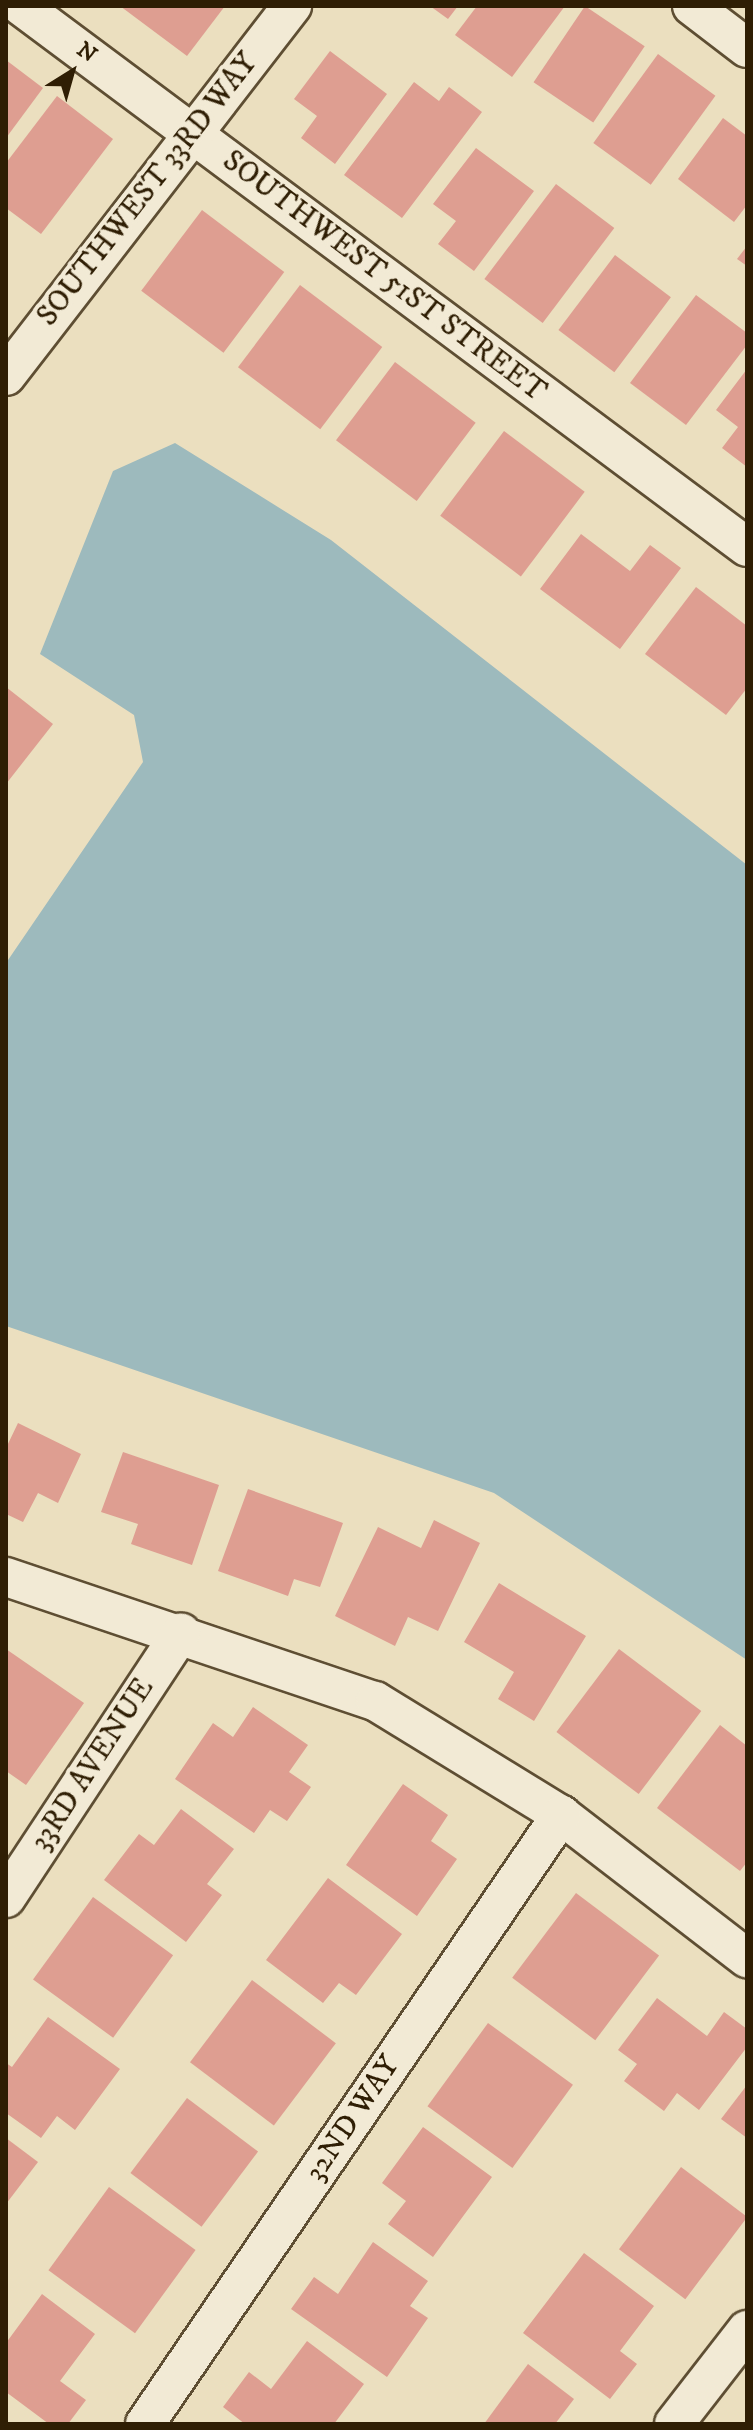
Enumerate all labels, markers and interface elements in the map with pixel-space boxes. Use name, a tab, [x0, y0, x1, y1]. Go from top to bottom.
north arrow	[32, 32, 112, 112]
text: N	[71, 36, 102, 69]
street label: SOUTHWEST 33RD WAY	[30, 46, 266, 334]
street label: SOUTHWEST 51ST STREET	[215, 143, 553, 411]
street label: 33RD AVENUE	[24, 1672, 162, 1858]
street label: 32ND WAY	[298, 2050, 408, 2188]

